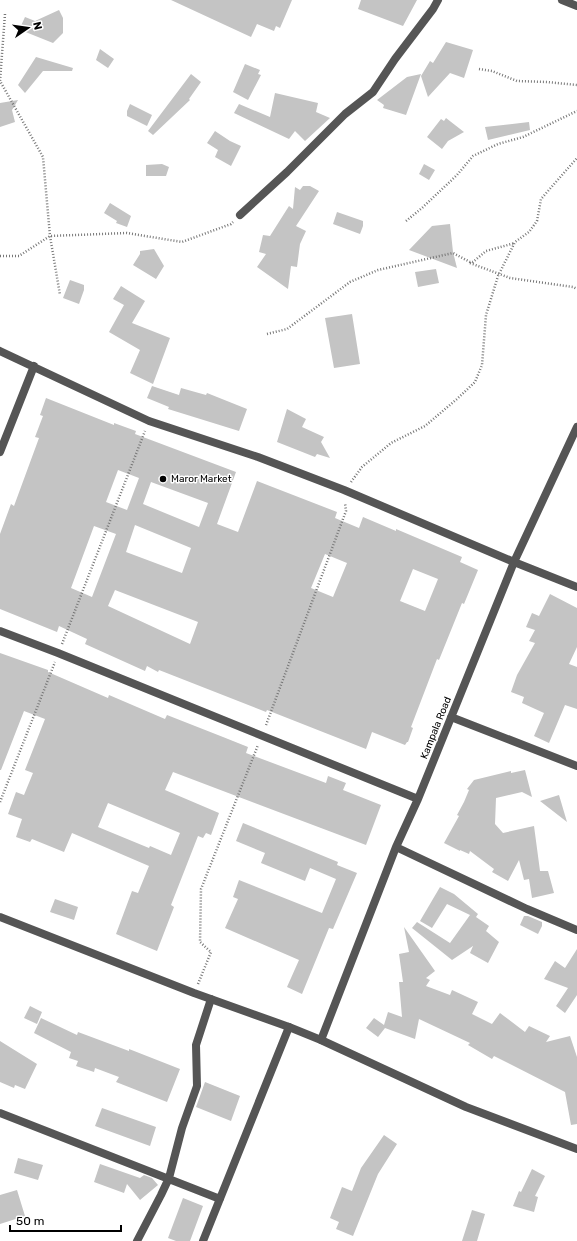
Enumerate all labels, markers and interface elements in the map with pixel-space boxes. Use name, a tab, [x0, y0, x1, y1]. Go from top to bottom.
north arrow	[8, 8, 48, 48]
text: N	[30, 21, 44, 31]
place label: Maror Market	[171, 473, 232, 485]
marker: Maror Market	[158, 474, 168, 484]
street label: Kampala Road	[418, 695, 454, 761]
scale bar	[10, 1207, 121, 1233]
text: 50 m	[16, 1214, 44, 1228]

